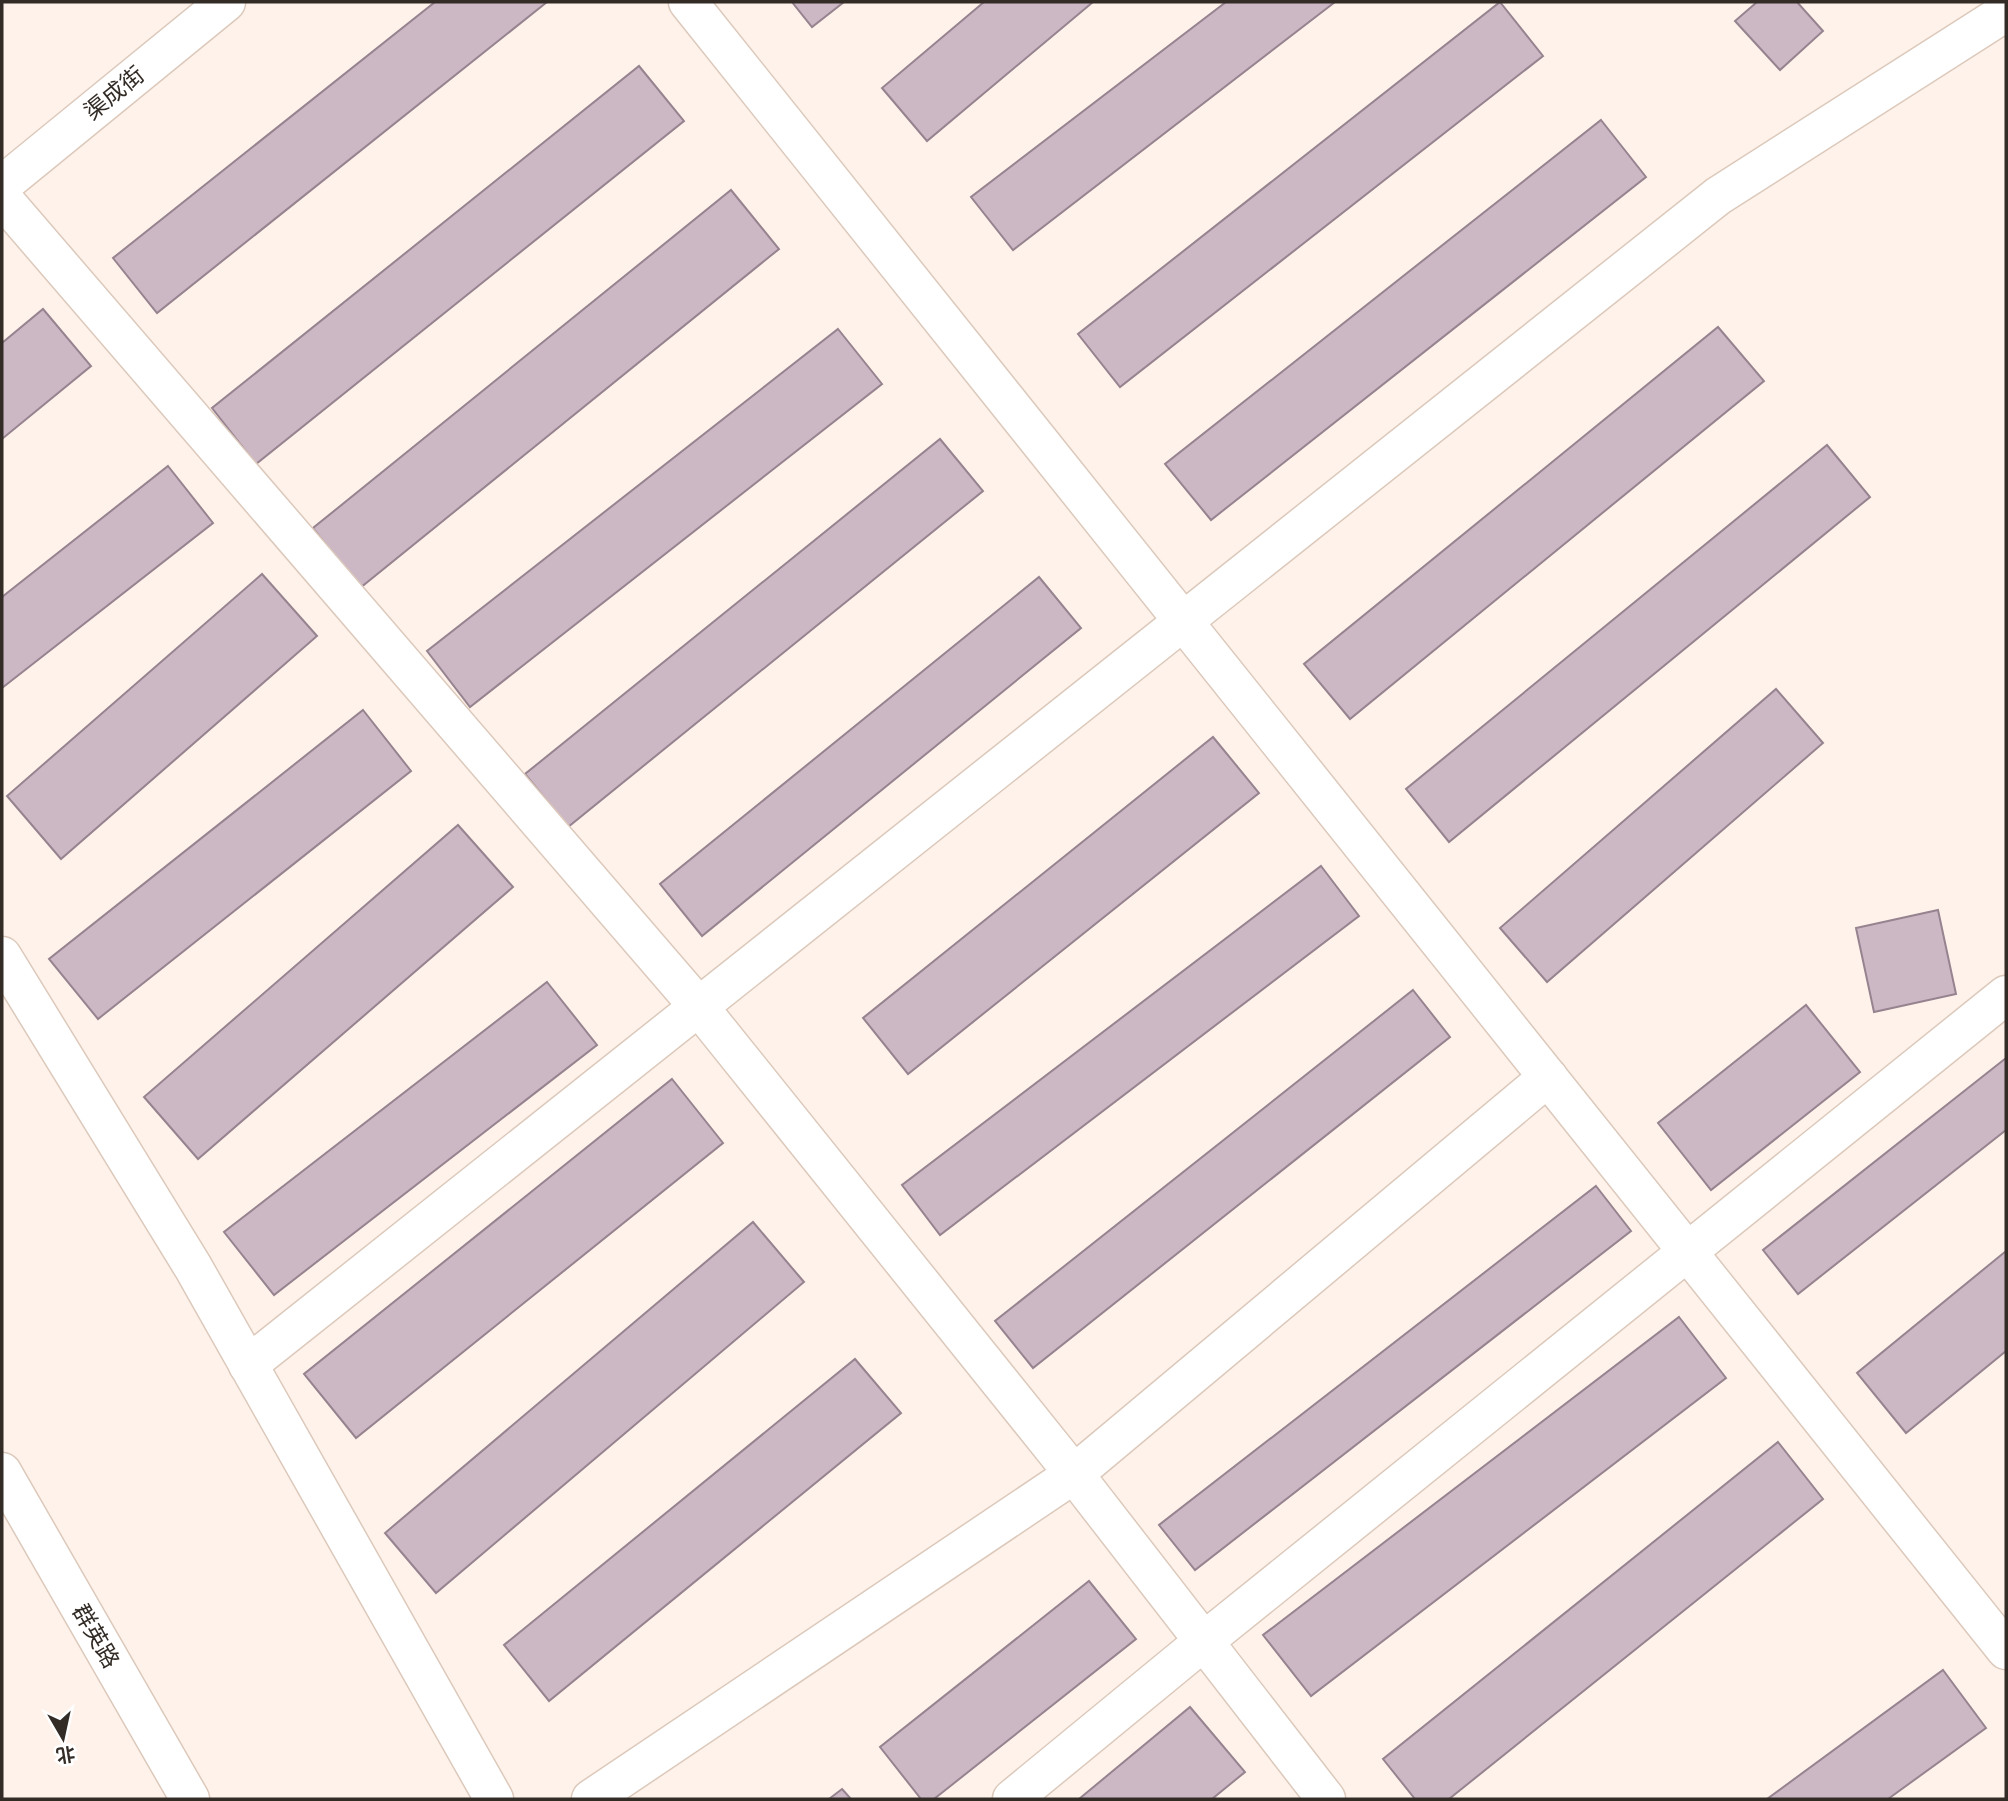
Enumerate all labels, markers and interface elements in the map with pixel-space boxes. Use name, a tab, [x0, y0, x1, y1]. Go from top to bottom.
street label: 渠成街	[78, 60, 150, 126]
street label: 群英路	[67, 1599, 125, 1673]
north arrow	[28, 1703, 98, 1773]
text: 北	[54, 1741, 77, 1767]

